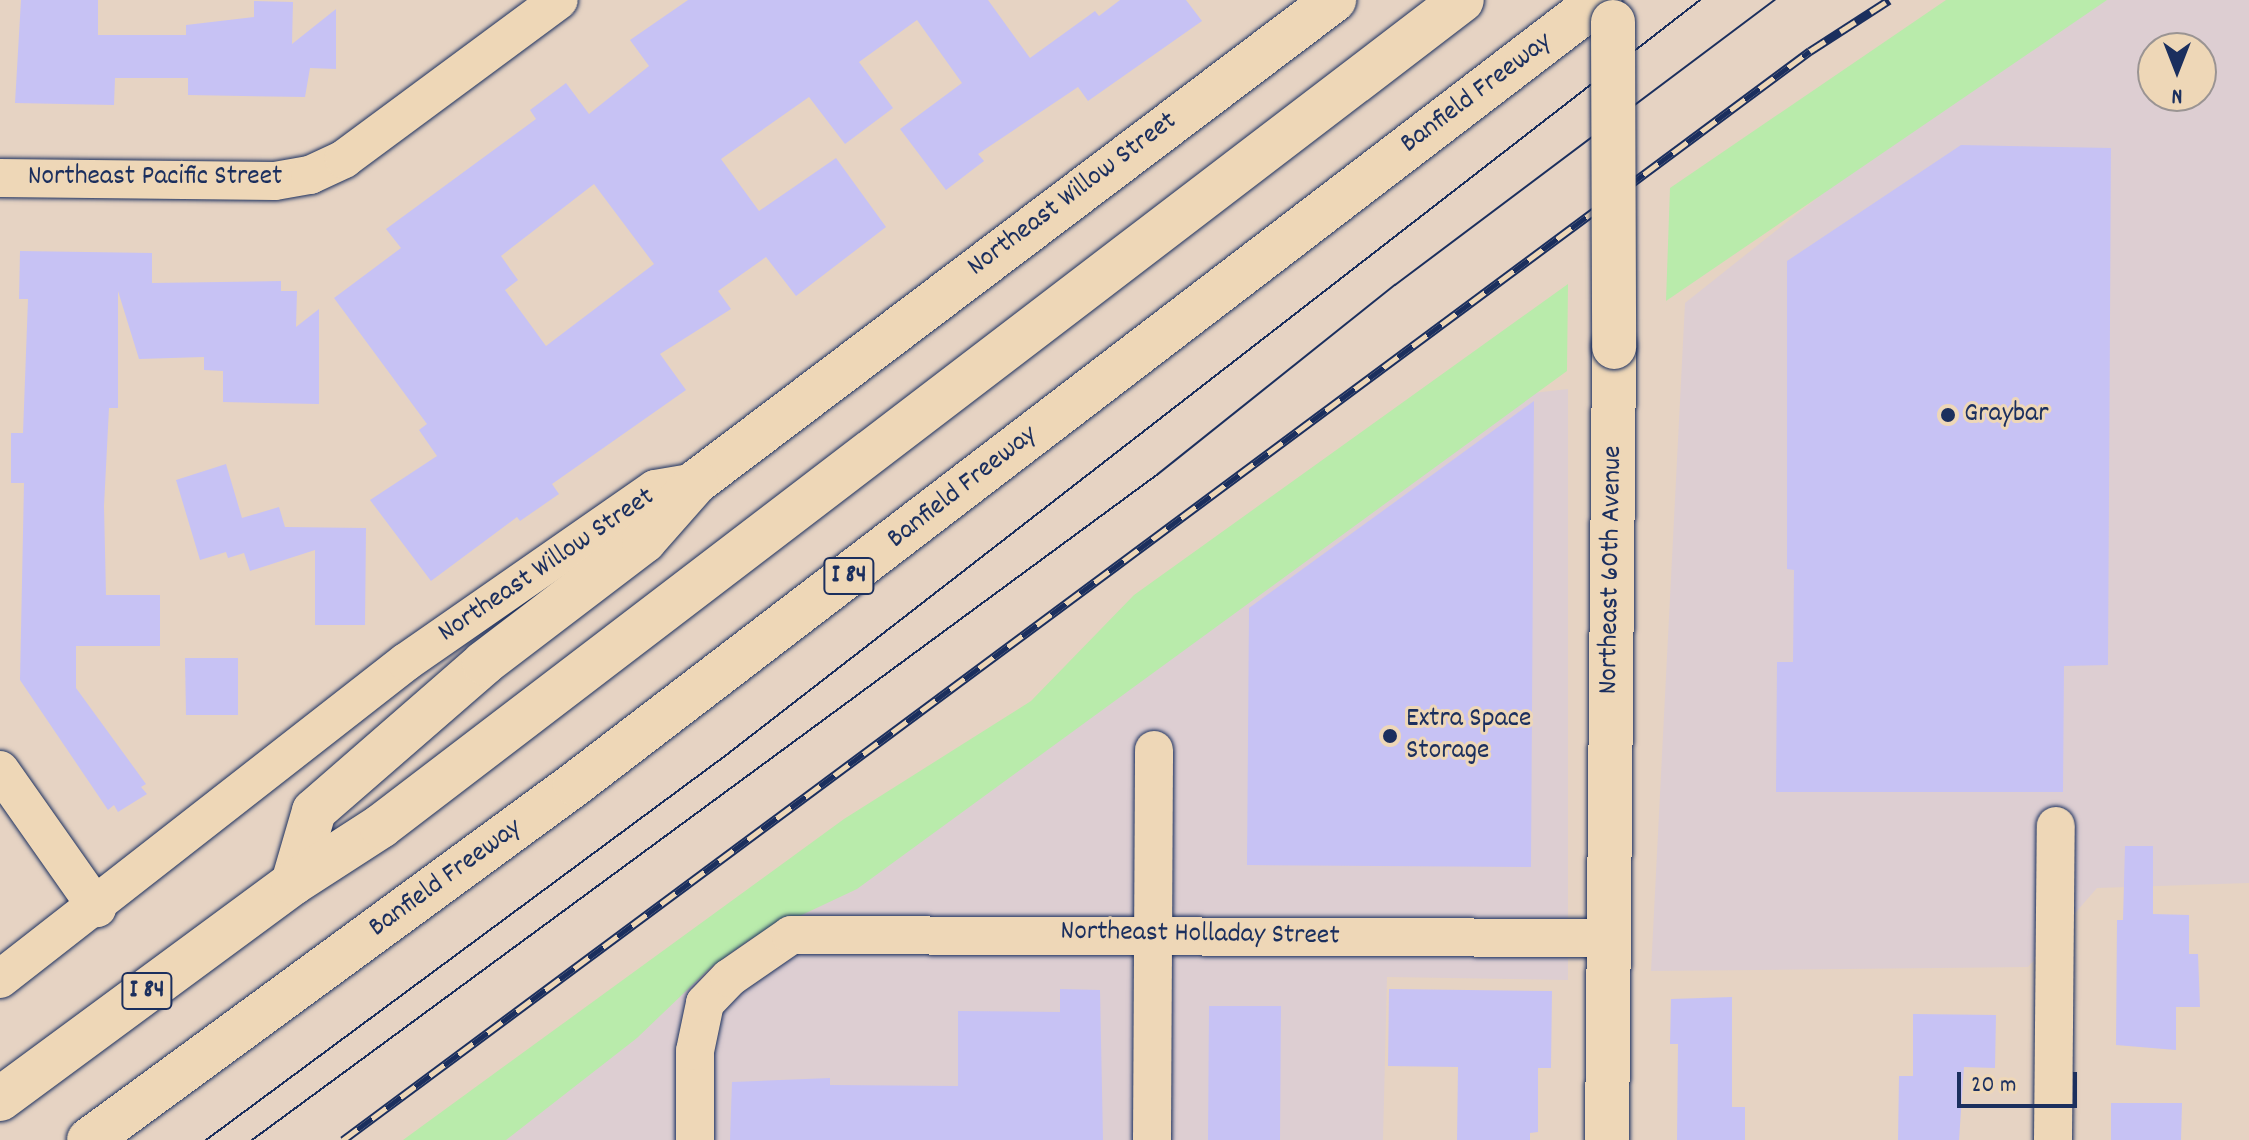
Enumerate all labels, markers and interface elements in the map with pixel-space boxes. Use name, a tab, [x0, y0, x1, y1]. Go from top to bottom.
street label: Banfield Freeway	[1395, 26, 1559, 162]
north arrow	[2137, 32, 2217, 112]
text: N	[2172, 79, 2182, 110]
street label: Northeast Willow Street	[962, 105, 1184, 285]
street label: Northeast Pacific Street	[28, 161, 282, 195]
place label: Graybar	[1964, 398, 2049, 432]
marker: Graybar	[1939, 406, 1957, 424]
street label: Banfield Freeway	[881, 419, 1045, 557]
street label: Northeast 60th Avenue	[1593, 445, 1631, 695]
street label: Northeast Willow Street	[433, 481, 661, 651]
road number: I 84	[823, 554, 875, 598]
place label: Extra Space Storage	[1406, 703, 1531, 769]
marker: Extra Space Storage	[1381, 727, 1399, 745]
street label: Banfield Freeway	[363, 812, 529, 946]
street label: Northeast Holladay Street	[1060, 916, 1340, 954]
road number: I 84	[121, 969, 173, 1013]
scale bar	[1961, 1056, 2081, 1106]
text: 20 m	[1971, 1069, 2017, 1103]

